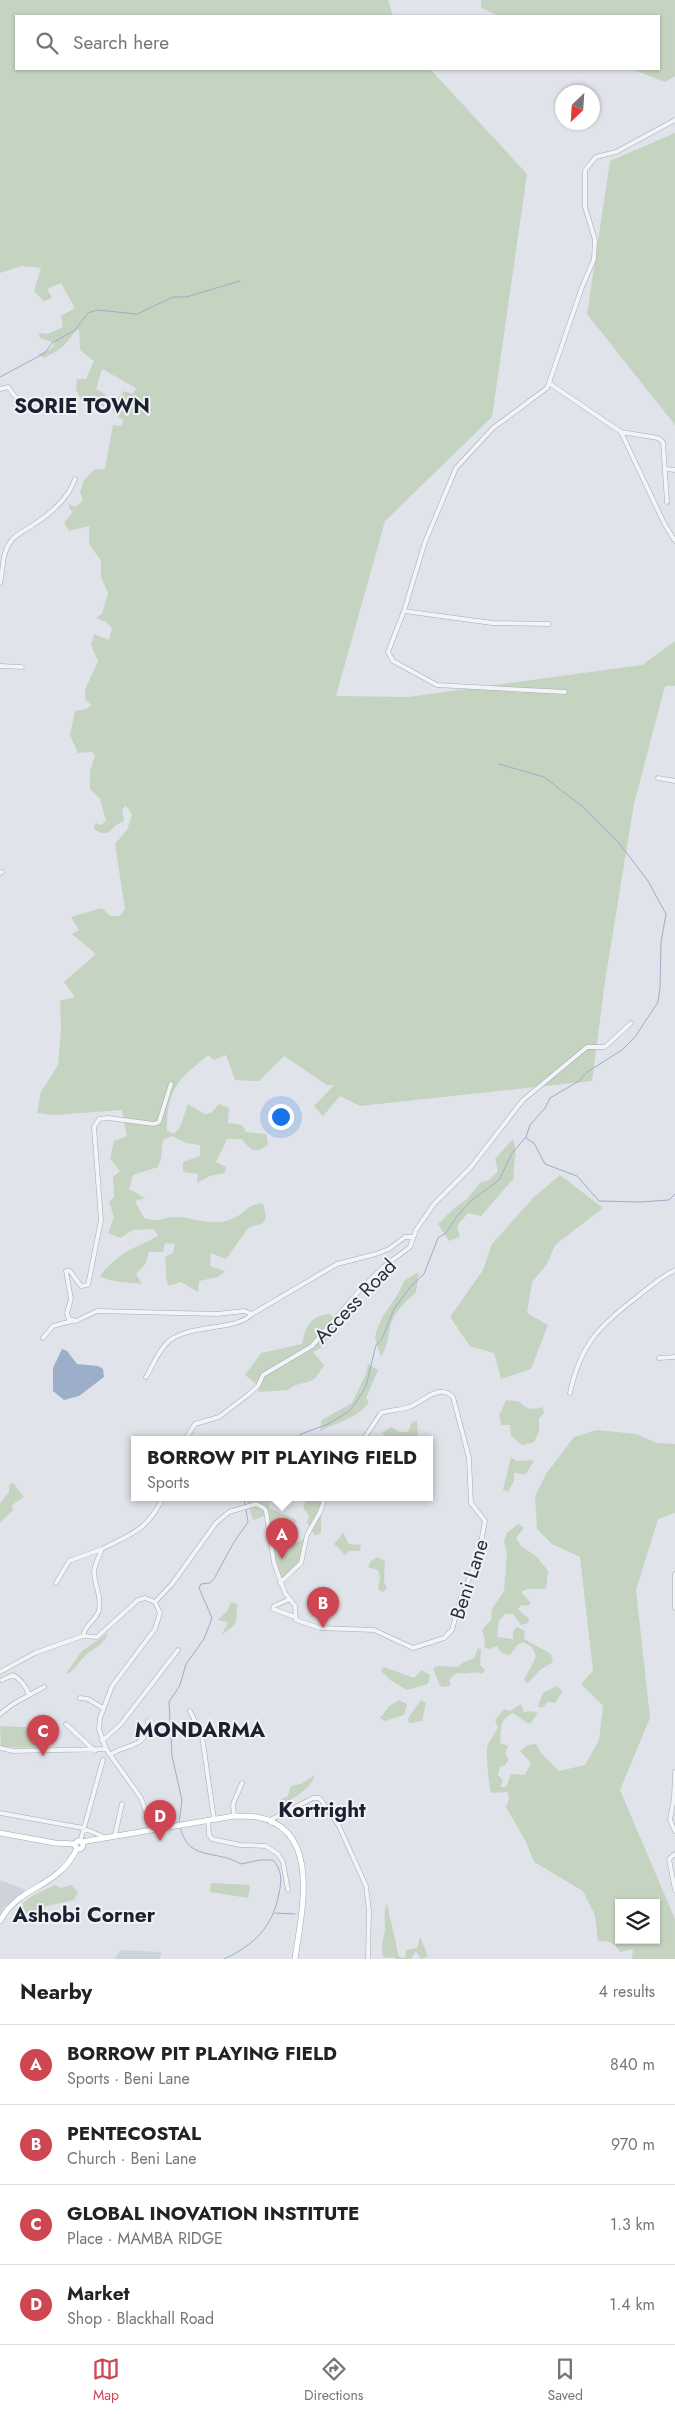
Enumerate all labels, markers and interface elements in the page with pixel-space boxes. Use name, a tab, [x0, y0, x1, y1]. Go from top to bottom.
search box	[15, 15, 660, 70]
icon: search	[33, 29, 61, 57]
text: Search here	[73, 29, 169, 56]
north arrow	[555, 85, 600, 130]
district label: SORIE TOWN	[14, 391, 150, 421]
your location	[268, 1104, 294, 1130]
street label: Access Road	[307, 1252, 403, 1350]
popup	[131, 1436, 433, 1501]
text: BORROW PIT PLAYING FIELD	[147, 1444, 417, 1471]
text: Sports	[147, 1471, 189, 1494]
pin: A	[266, 1518, 298, 1559]
street label: Beni Lane	[443, 1535, 496, 1623]
pin: B	[307, 1587, 339, 1628]
pin: C	[27, 1715, 59, 1756]
district label: MONDARMA	[135, 1715, 266, 1745]
district label: Kortright	[278, 1795, 366, 1825]
pin: D	[144, 1800, 176, 1841]
map controls	[615, 1899, 660, 1944]
button: layers	[615, 1899, 660, 1944]
district label: Ashobi Corner	[12, 1900, 156, 1930]
text: Nearby	[20, 1977, 92, 2007]
text: 4 results	[599, 1980, 655, 2003]
text: BORROW PIT PLAYING FIELD	[67, 2040, 337, 2067]
text: A	[30, 2053, 42, 2076]
text: 840 m	[610, 2053, 655, 2076]
text: Sports · Beni Lane	[67, 2067, 190, 2090]
text: PENTECOSTAL	[67, 2120, 201, 2147]
text: B	[31, 2133, 41, 2156]
text: 970 m	[611, 2133, 655, 2156]
text: Church · Beni Lane	[67, 2147, 197, 2170]
text: GLOBAL INOVATION INSTITUTE	[67, 2200, 359, 2227]
text: C	[30, 2213, 42, 2236]
text: 1.3 km	[610, 2213, 655, 2236]
text: Place · MAMBA RIDGE	[67, 2227, 223, 2250]
text: Market	[67, 2280, 130, 2307]
text: D	[30, 2293, 42, 2316]
text: 1.4 km	[609, 2293, 655, 2316]
text: Shop · Blackhall Road	[67, 2307, 214, 2330]
tab: Map	[92, 2355, 120, 2405]
tab: Directions	[304, 2355, 363, 2405]
tab: Saved	[547, 2355, 583, 2405]

